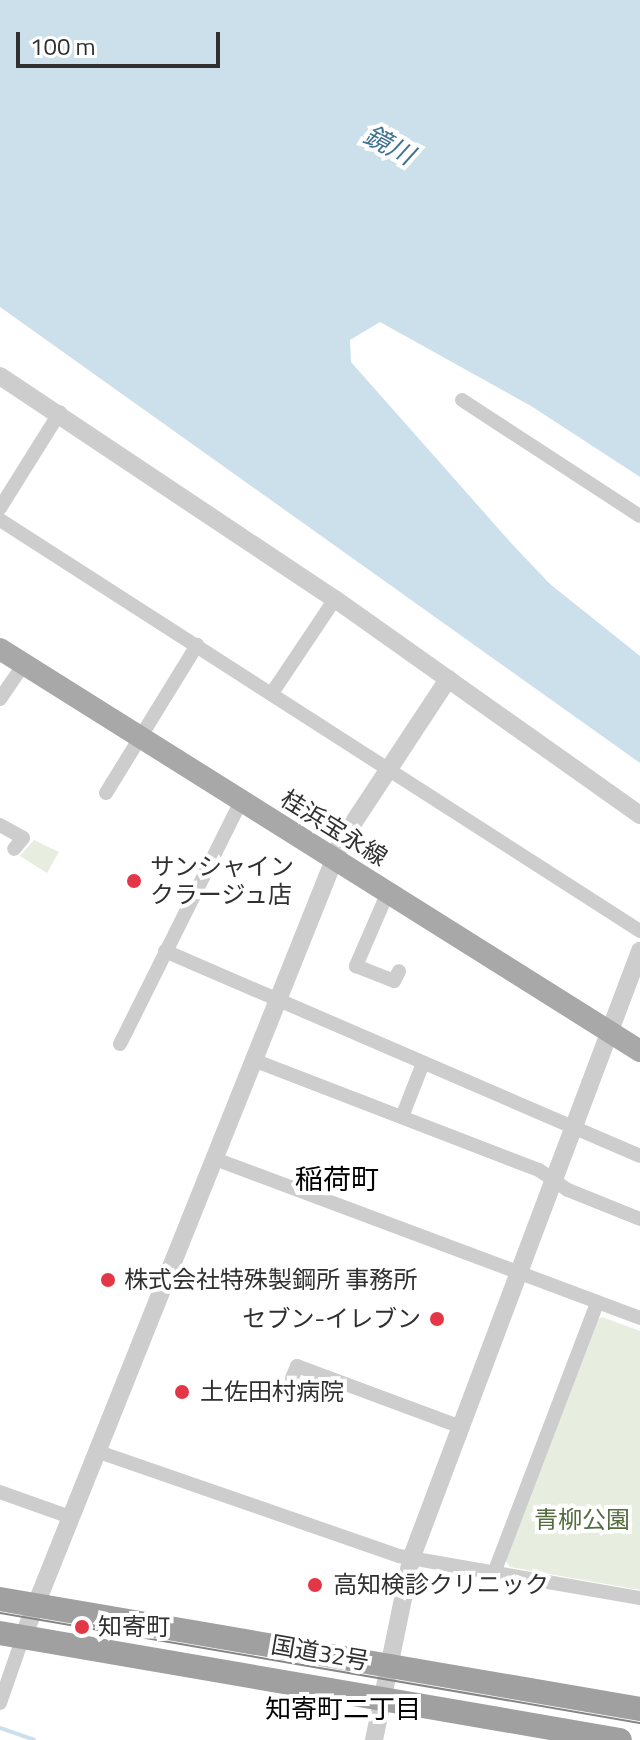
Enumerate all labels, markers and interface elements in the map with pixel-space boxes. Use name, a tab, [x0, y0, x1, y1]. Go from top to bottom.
scale bar	[20, 16, 224, 66]
text: 100 m	[30, 28, 96, 64]
water label: 鏡川	[359, 119, 419, 171]
street label: 桂浜宝永線	[275, 784, 393, 872]
place label: サンシャイン クラージュ店	[150, 853, 294, 909]
marker: サンシャイン クラージュ店	[125, 872, 143, 890]
district label: 稲荷町	[295, 1162, 379, 1196]
place label: 株式会社特殊製鋼所 事務所	[124, 1266, 417, 1294]
marker: 株式会社特殊製鋼所 事務所	[99, 1271, 117, 1289]
place label: セブン-イレブン	[242, 1305, 421, 1333]
marker: セブン-イレブン	[428, 1310, 446, 1328]
place label: 土佐田村病院	[200, 1378, 344, 1406]
marker: 土佐田村病院	[171, 1381, 193, 1403]
park label: 青柳公園	[534, 1506, 630, 1534]
place label: 高知検診クリニック	[333, 1571, 549, 1599]
marker: 高知検診クリニック	[304, 1574, 326, 1596]
place label: 知寄町	[98, 1613, 170, 1641]
marker: 知寄町	[73, 1618, 91, 1636]
street label: 国道32号	[269, 1630, 371, 1676]
district label: 知寄町二丁目	[265, 1693, 421, 1725]

